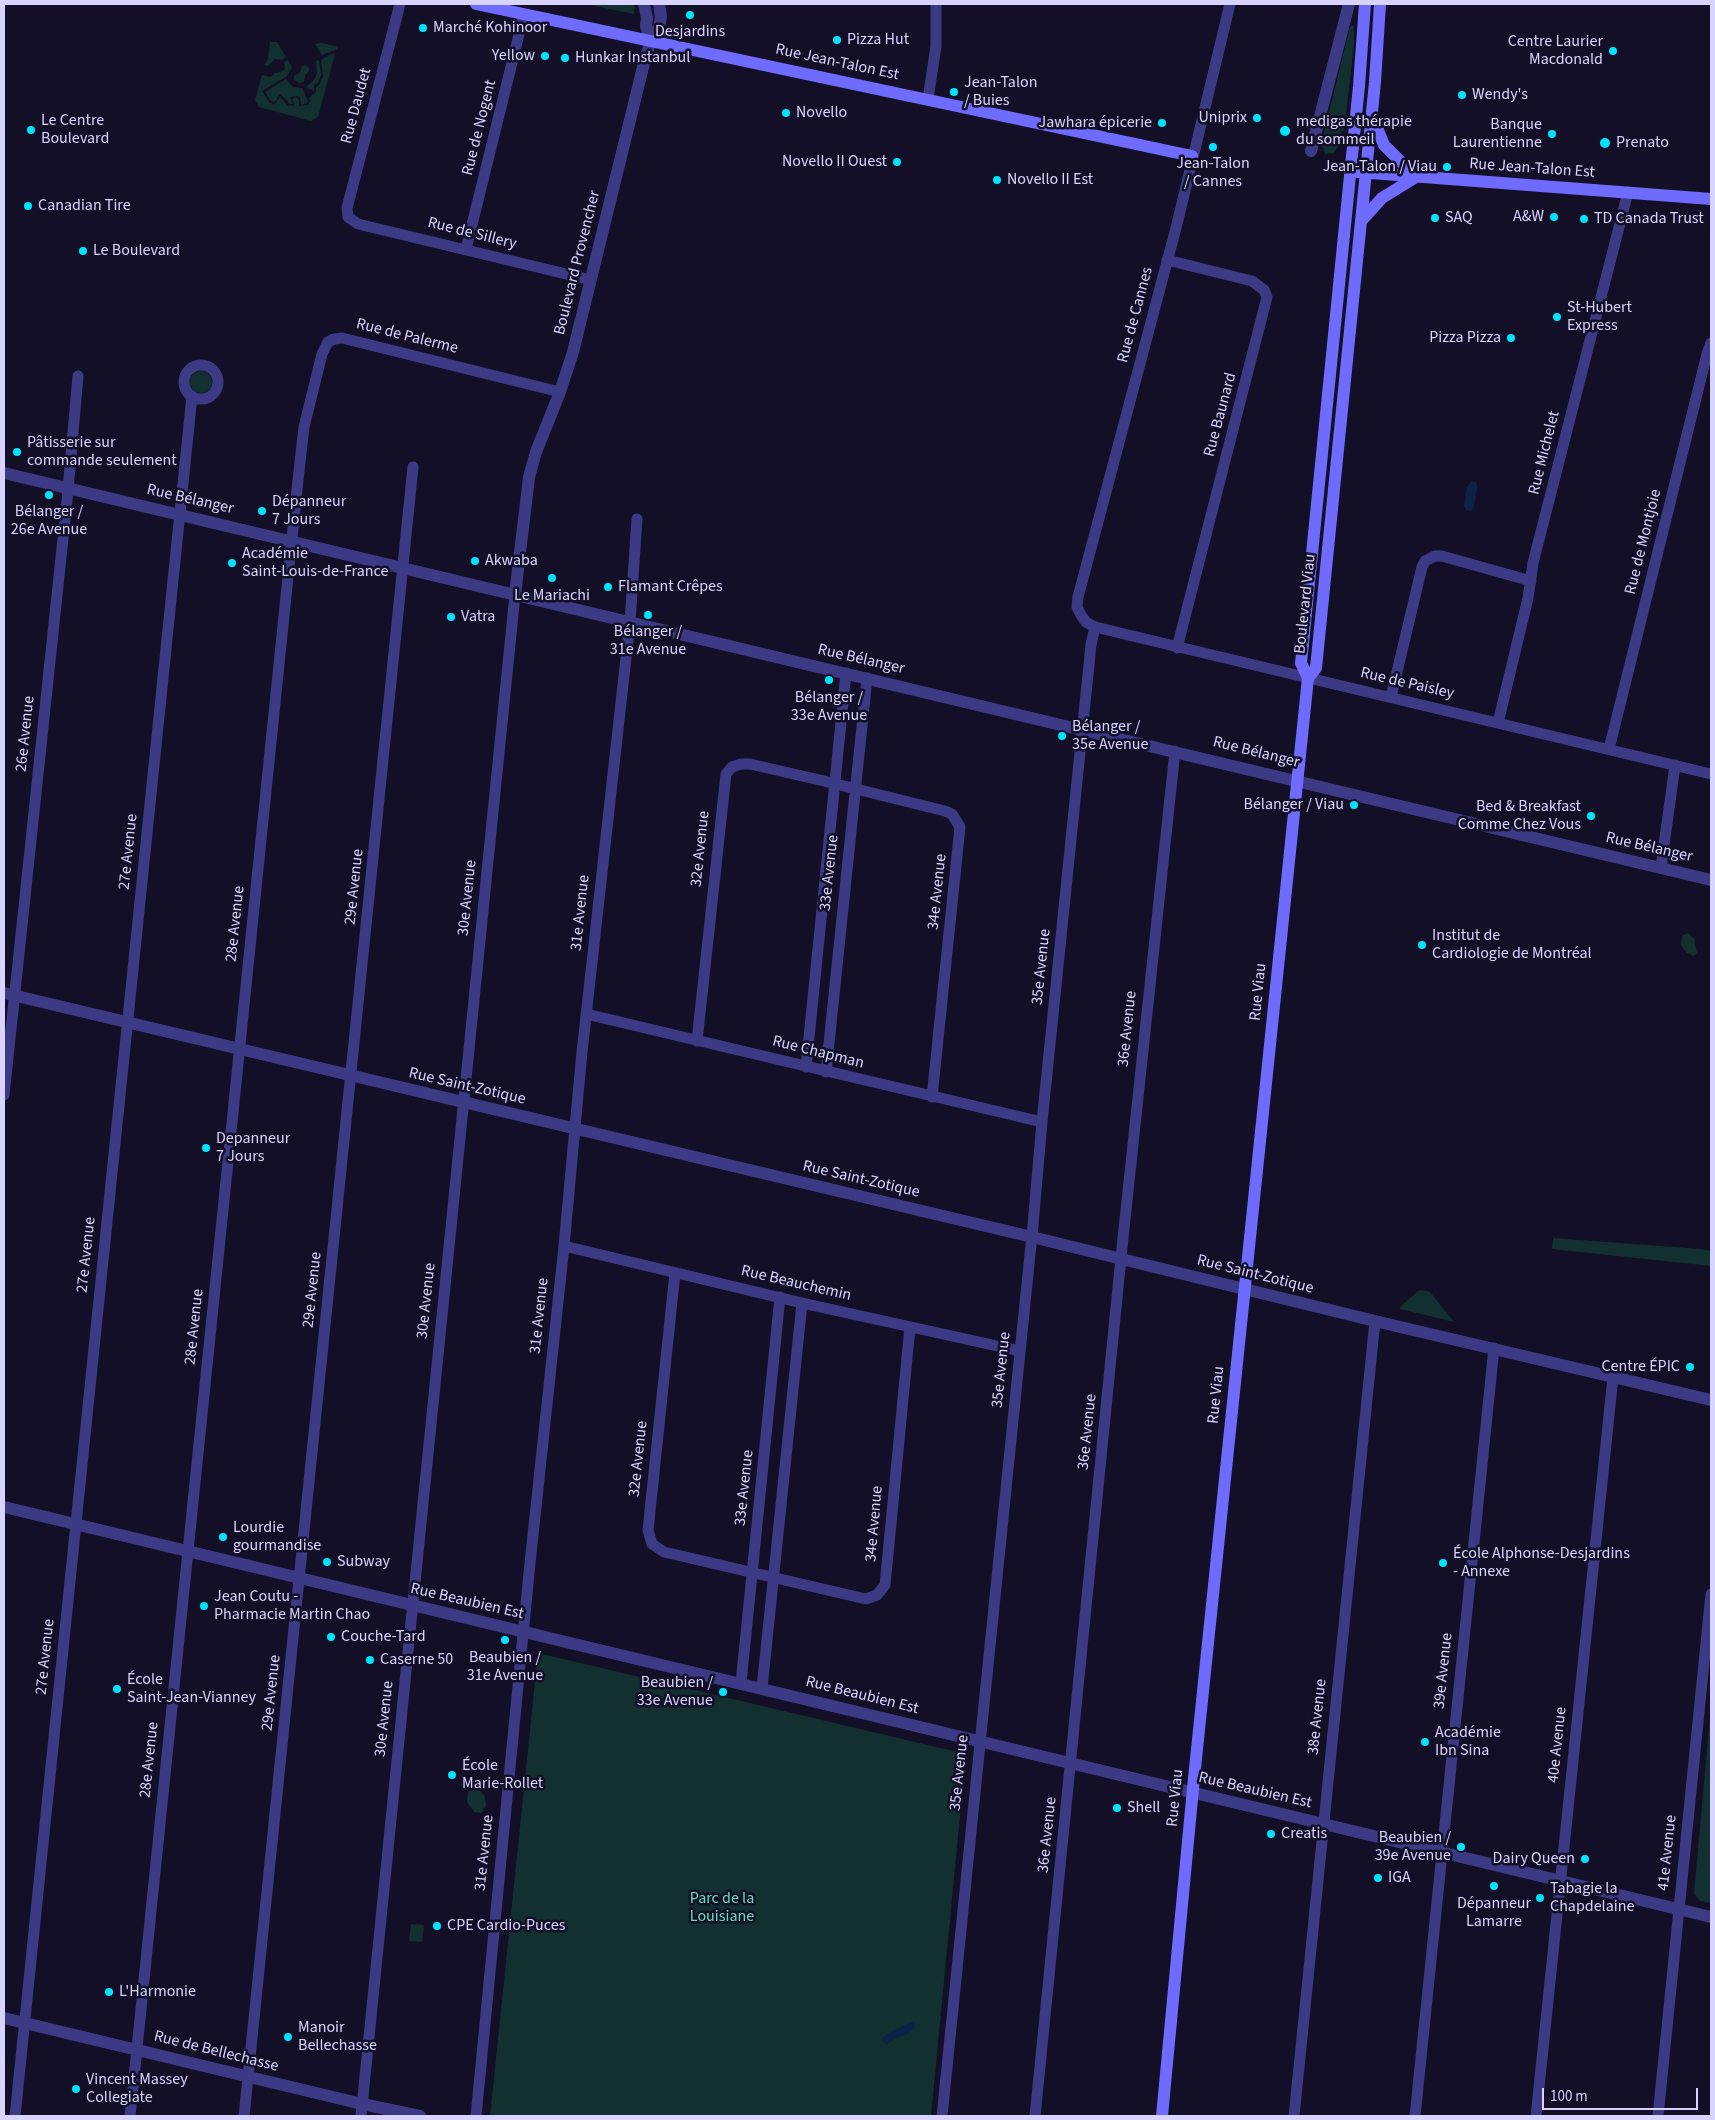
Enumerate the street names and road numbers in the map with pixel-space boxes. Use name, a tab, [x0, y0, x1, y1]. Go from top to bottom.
street label: Rue Jean-Talon Est	[773, 41, 901, 85]
street label: Rue Daudet	[338, 66, 376, 146]
street label: Rue de Nogent	[459, 78, 501, 178]
street label: Rue Jean-Talon Est	[1469, 155, 1595, 183]
street label: Boulevard Provencher	[551, 189, 605, 337]
street label: Rue de Sillery	[426, 214, 518, 254]
street label: Rue de Cannes	[1114, 265, 1158, 365]
street label: Rue de Palerme	[354, 315, 460, 359]
street label: Rue Baunard	[1201, 371, 1241, 459]
street label: Rue Michelet	[1525, 409, 1565, 497]
street label: Rue Bélanger	[145, 481, 235, 519]
street label: Rue de Montjoie	[1622, 487, 1666, 597]
street label: Boulevard Viau	[1291, 553, 1321, 655]
street label: Rue Bélanger	[816, 641, 906, 679]
street label: Rue de Paisley	[1358, 664, 1456, 704]
street label: 26e Avenue	[12, 695, 40, 773]
street label: Rue Bélanger	[1211, 733, 1301, 773]
street label: 32e Avenue	[687, 810, 715, 888]
street label: 27e Avenue	[115, 813, 143, 891]
street label: Rue Bélanger	[1604, 829, 1694, 867]
street label: 33e Avenue	[816, 834, 844, 912]
street label: 29e Avenue	[341, 848, 369, 926]
street label: 34e Avenue	[924, 853, 952, 931]
street label: 30e Avenue	[454, 859, 482, 937]
street label: 31e Avenue	[567, 874, 595, 952]
street label: 28e Avenue	[222, 885, 250, 963]
street label: 35e Avenue	[1028, 928, 1056, 1006]
street label: Rue Viau	[1246, 962, 1272, 1022]
street label: 36e Avenue	[1114, 990, 1142, 1068]
street label: Rue Chapman	[770, 1032, 866, 1074]
street label: Rue Saint-Zotique	[407, 1064, 527, 1110]
street label: Rue Saint-Zotique	[801, 1157, 921, 1203]
street label: 27e Avenue	[73, 1216, 101, 1294]
street label: 29e Avenue	[299, 1251, 327, 1329]
street label: Rue Saint-Zotique	[1195, 1251, 1315, 1299]
street label: 30e Avenue	[413, 1262, 441, 1340]
street label: Rue Beauchemin	[739, 1262, 853, 1306]
street label: 31e Avenue	[526, 1277, 554, 1355]
street label: 28e Avenue	[181, 1288, 209, 1366]
street label: 35e Avenue	[988, 1331, 1016, 1409]
street label: Rue Viau	[1204, 1365, 1230, 1425]
street label: 36e Avenue	[1074, 1393, 1102, 1471]
street label: 32e Avenue	[625, 1420, 653, 1498]
street label: 33e Avenue	[731, 1449, 759, 1527]
street label: 34e Avenue	[862, 1485, 888, 1563]
street label: Rue Beaubien Est	[408, 1580, 526, 1624]
street label: 27e Avenue	[32, 1618, 60, 1696]
street label: 39e Avenue	[1430, 1632, 1458, 1710]
street label: 29e Avenue	[258, 1654, 286, 1732]
street label: Rue Beaubien Est	[804, 1673, 920, 1719]
street label: 38e Avenue	[1304, 1678, 1332, 1756]
street label: 30e Avenue	[371, 1680, 399, 1758]
street label: 40e Avenue	[1544, 1706, 1572, 1784]
street label: 28e Avenue	[136, 1721, 164, 1799]
street label: 35e Avenue	[946, 1734, 974, 1812]
street label: Rue Viau	[1163, 1768, 1189, 1828]
street label: Rue Beaubien Est	[1196, 1769, 1314, 1813]
street label: 36e Avenue	[1034, 1796, 1062, 1874]
street label: 31e Avenue	[471, 1814, 499, 1892]
street label: 41e Avenue	[1654, 1814, 1682, 1892]
street label: Rue de Bellechasse	[152, 2027, 280, 2077]

